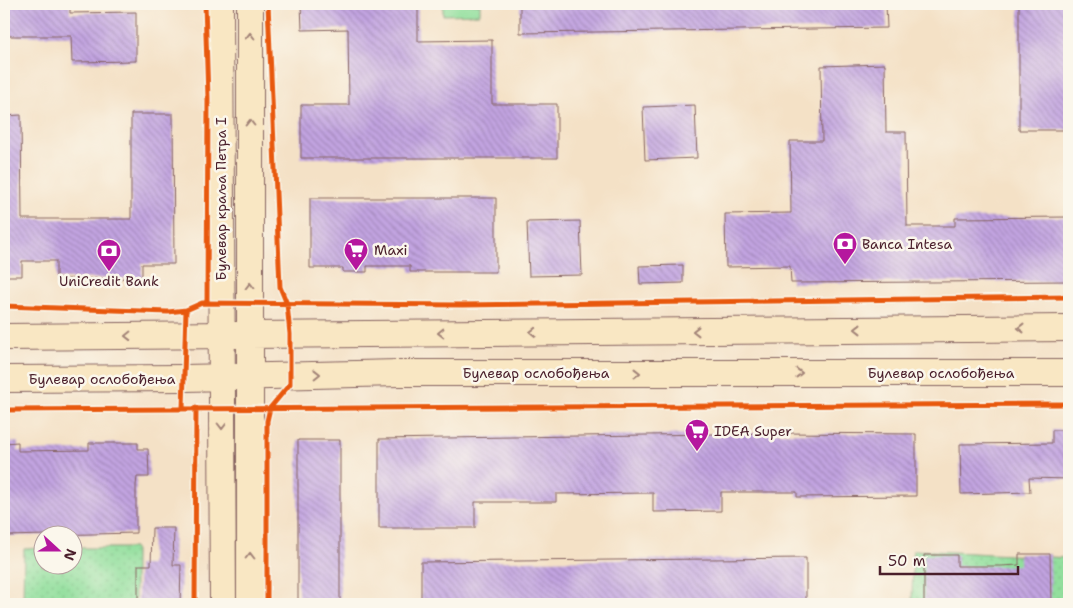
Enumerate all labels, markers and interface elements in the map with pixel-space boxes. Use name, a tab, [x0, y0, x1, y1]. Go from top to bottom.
one-way arrow	[245, 31, 255, 39]
street label: Булевар краља Петра I	[212, 117, 230, 281]
one-way arrow	[245, 119, 255, 126]
bank icon: Banca Intesa	[832, 231, 858, 265]
place label: Banca Intesa	[862, 235, 953, 253]
supermarket icon: Maxi	[343, 237, 369, 271]
bank icon: UniCredit Bank	[96, 238, 122, 272]
place label: Maxi	[374, 241, 407, 259]
place label: UniCredit Bank	[59, 272, 159, 290]
one-way arrow	[245, 281, 255, 289]
one-way arrow	[1016, 323, 1024, 333]
one-way arrow	[854, 324, 862, 334]
one-way arrow	[691, 325, 699, 336]
one-way arrow	[436, 327, 444, 338]
one-way arrow	[529, 327, 536, 337]
one-way arrow	[124, 330, 132, 341]
street label: Булевар ослобођења	[462, 364, 610, 382]
street label: Булевар ослобођења	[867, 364, 1015, 382]
one-way arrow	[634, 368, 641, 378]
one-way arrow	[796, 368, 804, 378]
one-way arrow	[314, 369, 321, 379]
street label: Булевар ослобођења	[28, 370, 176, 388]
supermarket icon: IDEA Super	[684, 418, 710, 452]
one-way arrow	[217, 422, 227, 430]
place label: IDEA Super	[714, 422, 792, 440]
north arrow	[32, 526, 82, 576]
scale bar	[880, 543, 1018, 575]
text: N	[60, 546, 81, 563]
one-way arrow	[245, 551, 255, 559]
text: 50 m	[888, 551, 926, 571]

